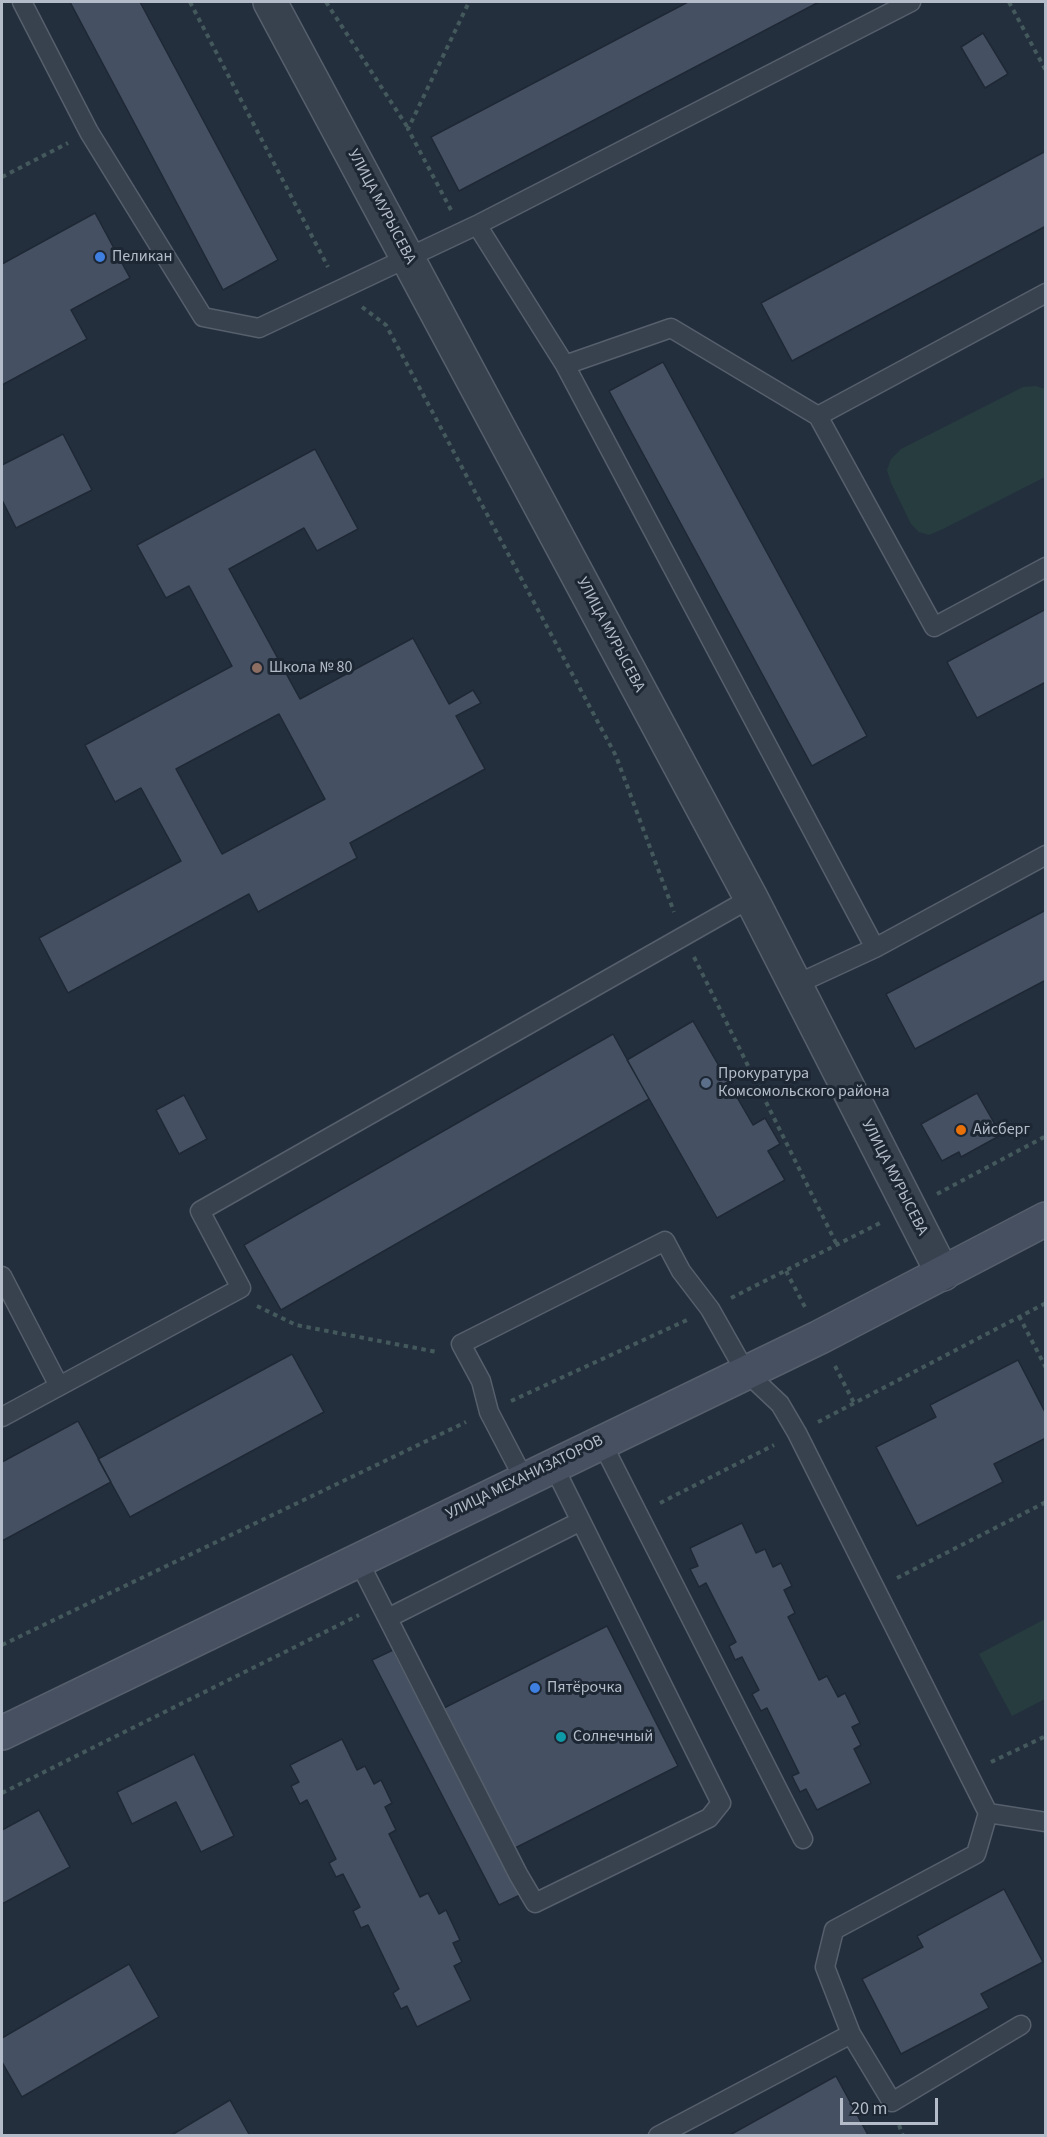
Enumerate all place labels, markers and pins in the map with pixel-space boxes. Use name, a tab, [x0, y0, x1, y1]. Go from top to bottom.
place label: Пеликан	[112, 247, 173, 267]
marker: Пеликан	[93, 250, 107, 264]
place label: Школа № 80	[269, 658, 352, 678]
marker: Школа № 80	[250, 661, 264, 675]
place label: Прокуратура Комсомольского района	[718, 1064, 890, 1102]
marker: Прокуратура Комсомольского района	[699, 1076, 713, 1090]
place label: Айсберг	[973, 1120, 1030, 1140]
marker: Айсберг	[954, 1123, 968, 1137]
place label: Пятёрочка	[547, 1678, 622, 1698]
marker: Пятёрочка	[528, 1681, 542, 1695]
place label: Солнечный	[573, 1727, 653, 1747]
marker: Солнечный	[554, 1730, 568, 1744]

